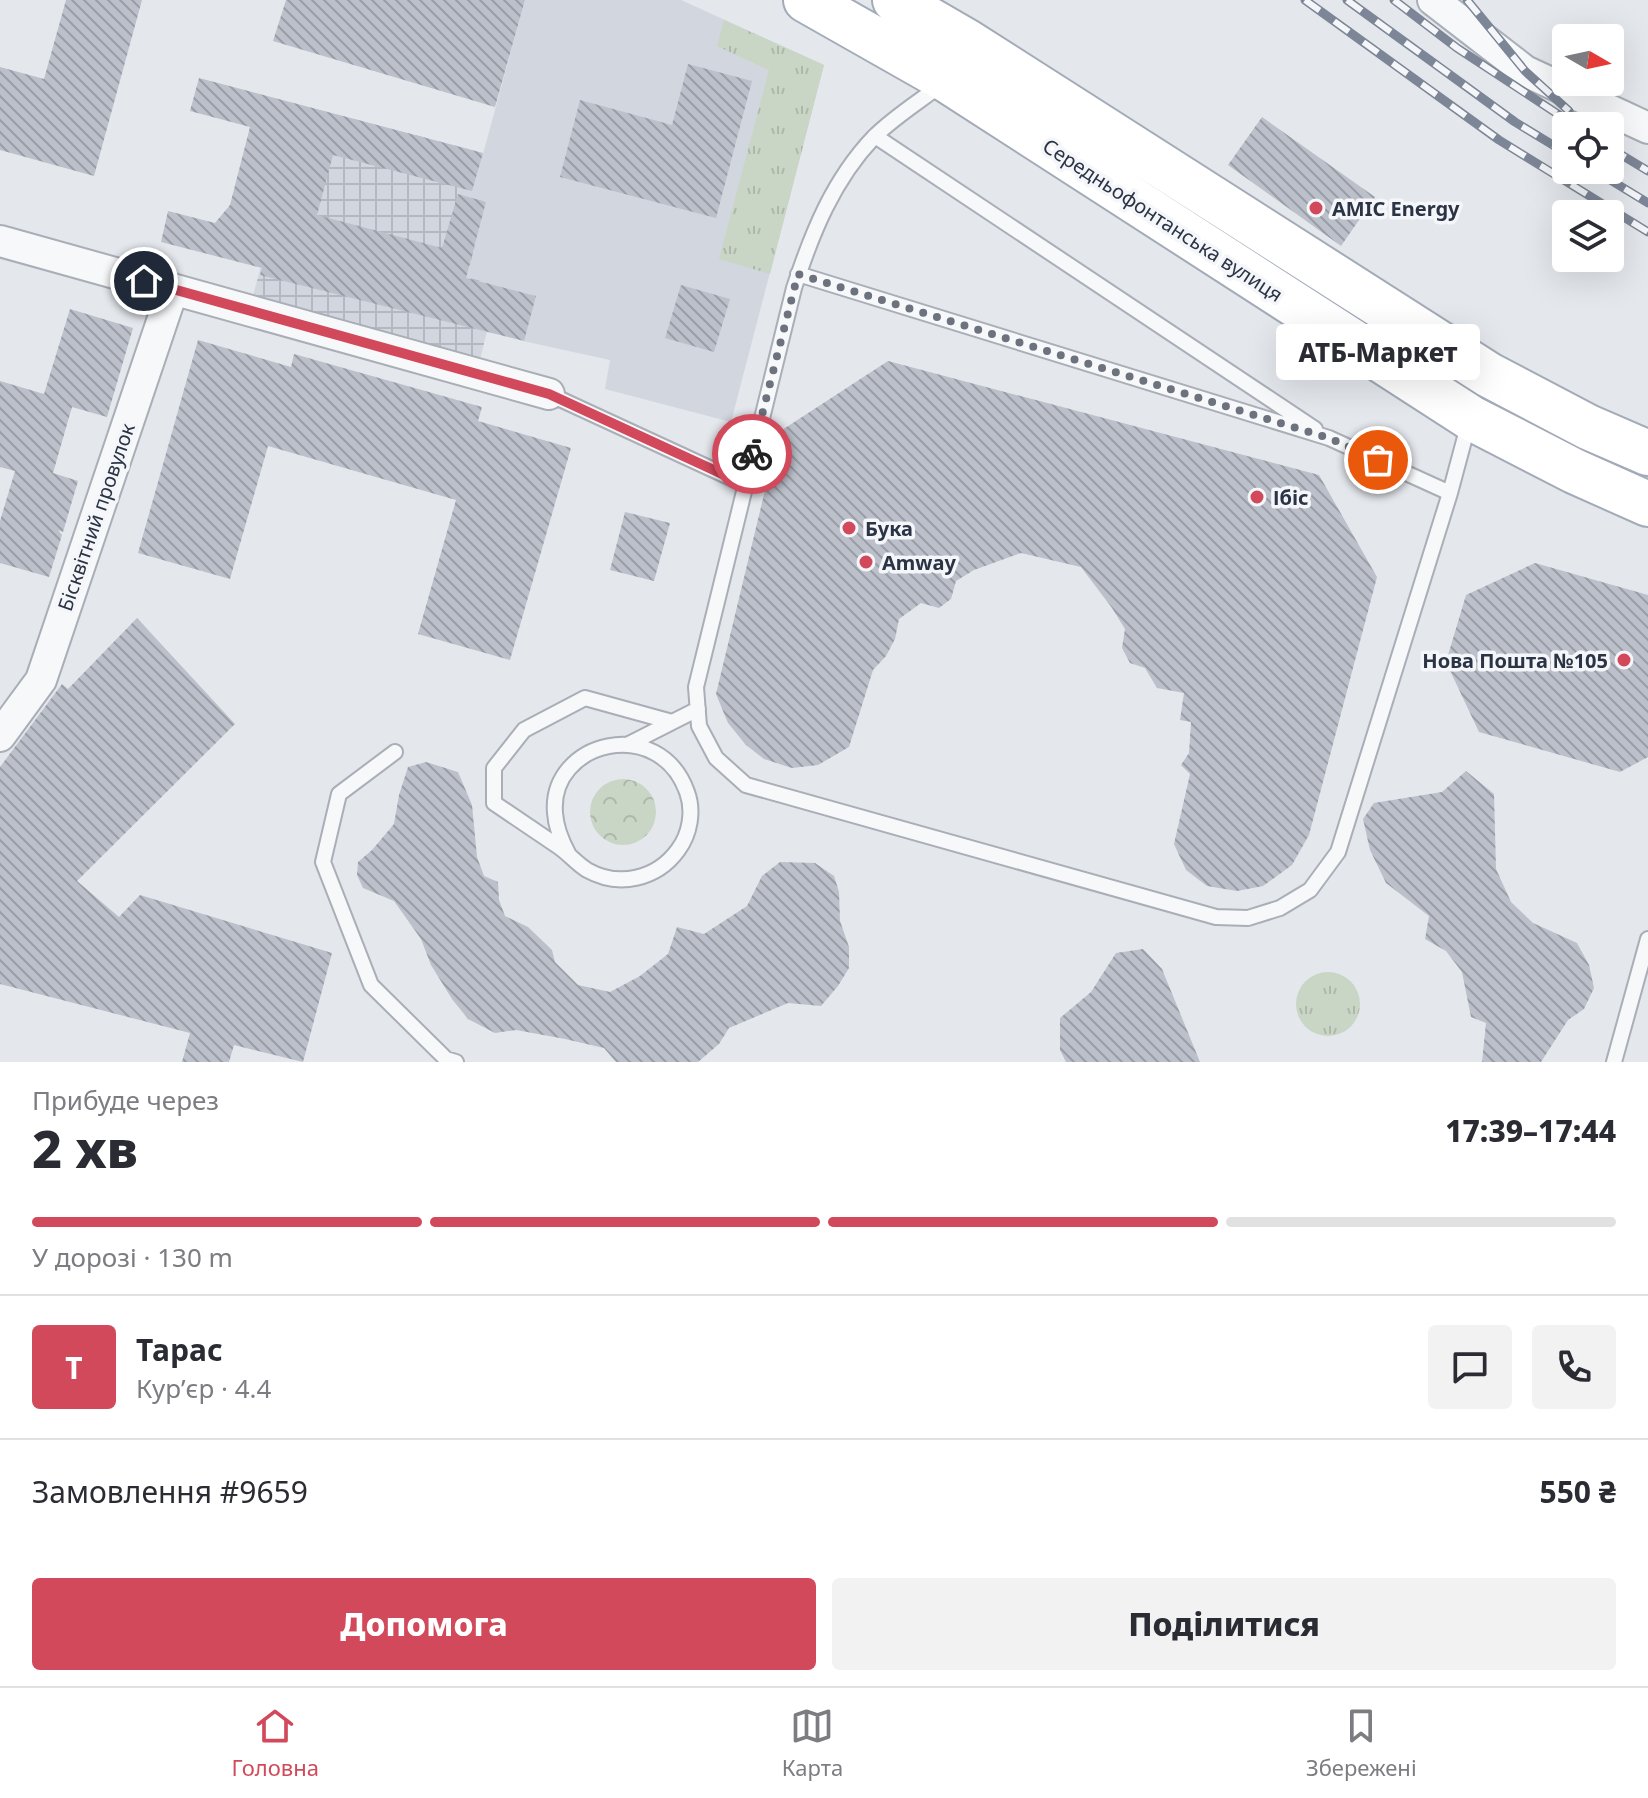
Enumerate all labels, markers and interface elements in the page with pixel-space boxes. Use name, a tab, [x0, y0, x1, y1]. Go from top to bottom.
north arrow	[1552, 24, 1624, 96]
map controls	[1552, 24, 1624, 272]
button: locate	[1552, 112, 1624, 184]
street label: Середньофонтанська вулиця	[1038, 132, 1288, 308]
place label: AMIC Energy	[1332, 195, 1460, 222]
marker: AMIC Energy	[1307, 199, 1325, 217]
button: layers	[1552, 200, 1624, 272]
pin	[110, 247, 178, 315]
icon: home	[122, 259, 166, 303]
callout: АТБ-Маркет	[1276, 324, 1480, 380]
text: АТБ-Маркет	[1298, 334, 1458, 370]
courier	[712, 414, 792, 494]
street label: Бісквітний провулок	[51, 419, 141, 614]
pin	[1344, 426, 1412, 494]
icon: bike	[730, 432, 774, 476]
icon: bag	[1356, 438, 1400, 482]
place label: Ібіс	[1273, 484, 1309, 511]
marker: Ібіс	[1248, 488, 1266, 506]
place label: Бука	[865, 515, 913, 542]
marker: Бука	[840, 519, 858, 537]
place label: Amway	[882, 549, 956, 576]
marker: Amway	[857, 553, 875, 571]
place label: Нова Пошта №105	[1422, 647, 1608, 674]
marker: Нова Пошта №105	[1615, 651, 1633, 669]
text: Прибуде через	[32, 1082, 219, 1118]
text: 17:39–17:44	[1445, 1110, 1616, 1151]
text: 2 хв	[32, 1112, 138, 1183]
text: У дорозі · 130 m	[32, 1239, 233, 1275]
button: chat	[1428, 1325, 1512, 1409]
button: phone	[1532, 1325, 1616, 1409]
text: Тарас	[136, 1329, 223, 1370]
text: Т	[65, 1347, 83, 1388]
text: Кур’єр · 4.4	[136, 1370, 271, 1406]
text: Замовлення #9659	[32, 1471, 308, 1512]
text: 550 ₴	[1540, 1471, 1616, 1512]
button: Допомога	[32, 1578, 816, 1670]
button: Поділитися	[832, 1578, 1616, 1670]
tab: Головна	[231, 1704, 319, 1782]
tab: Карта	[782, 1704, 843, 1782]
tab: Збережені	[1306, 1704, 1417, 1782]

